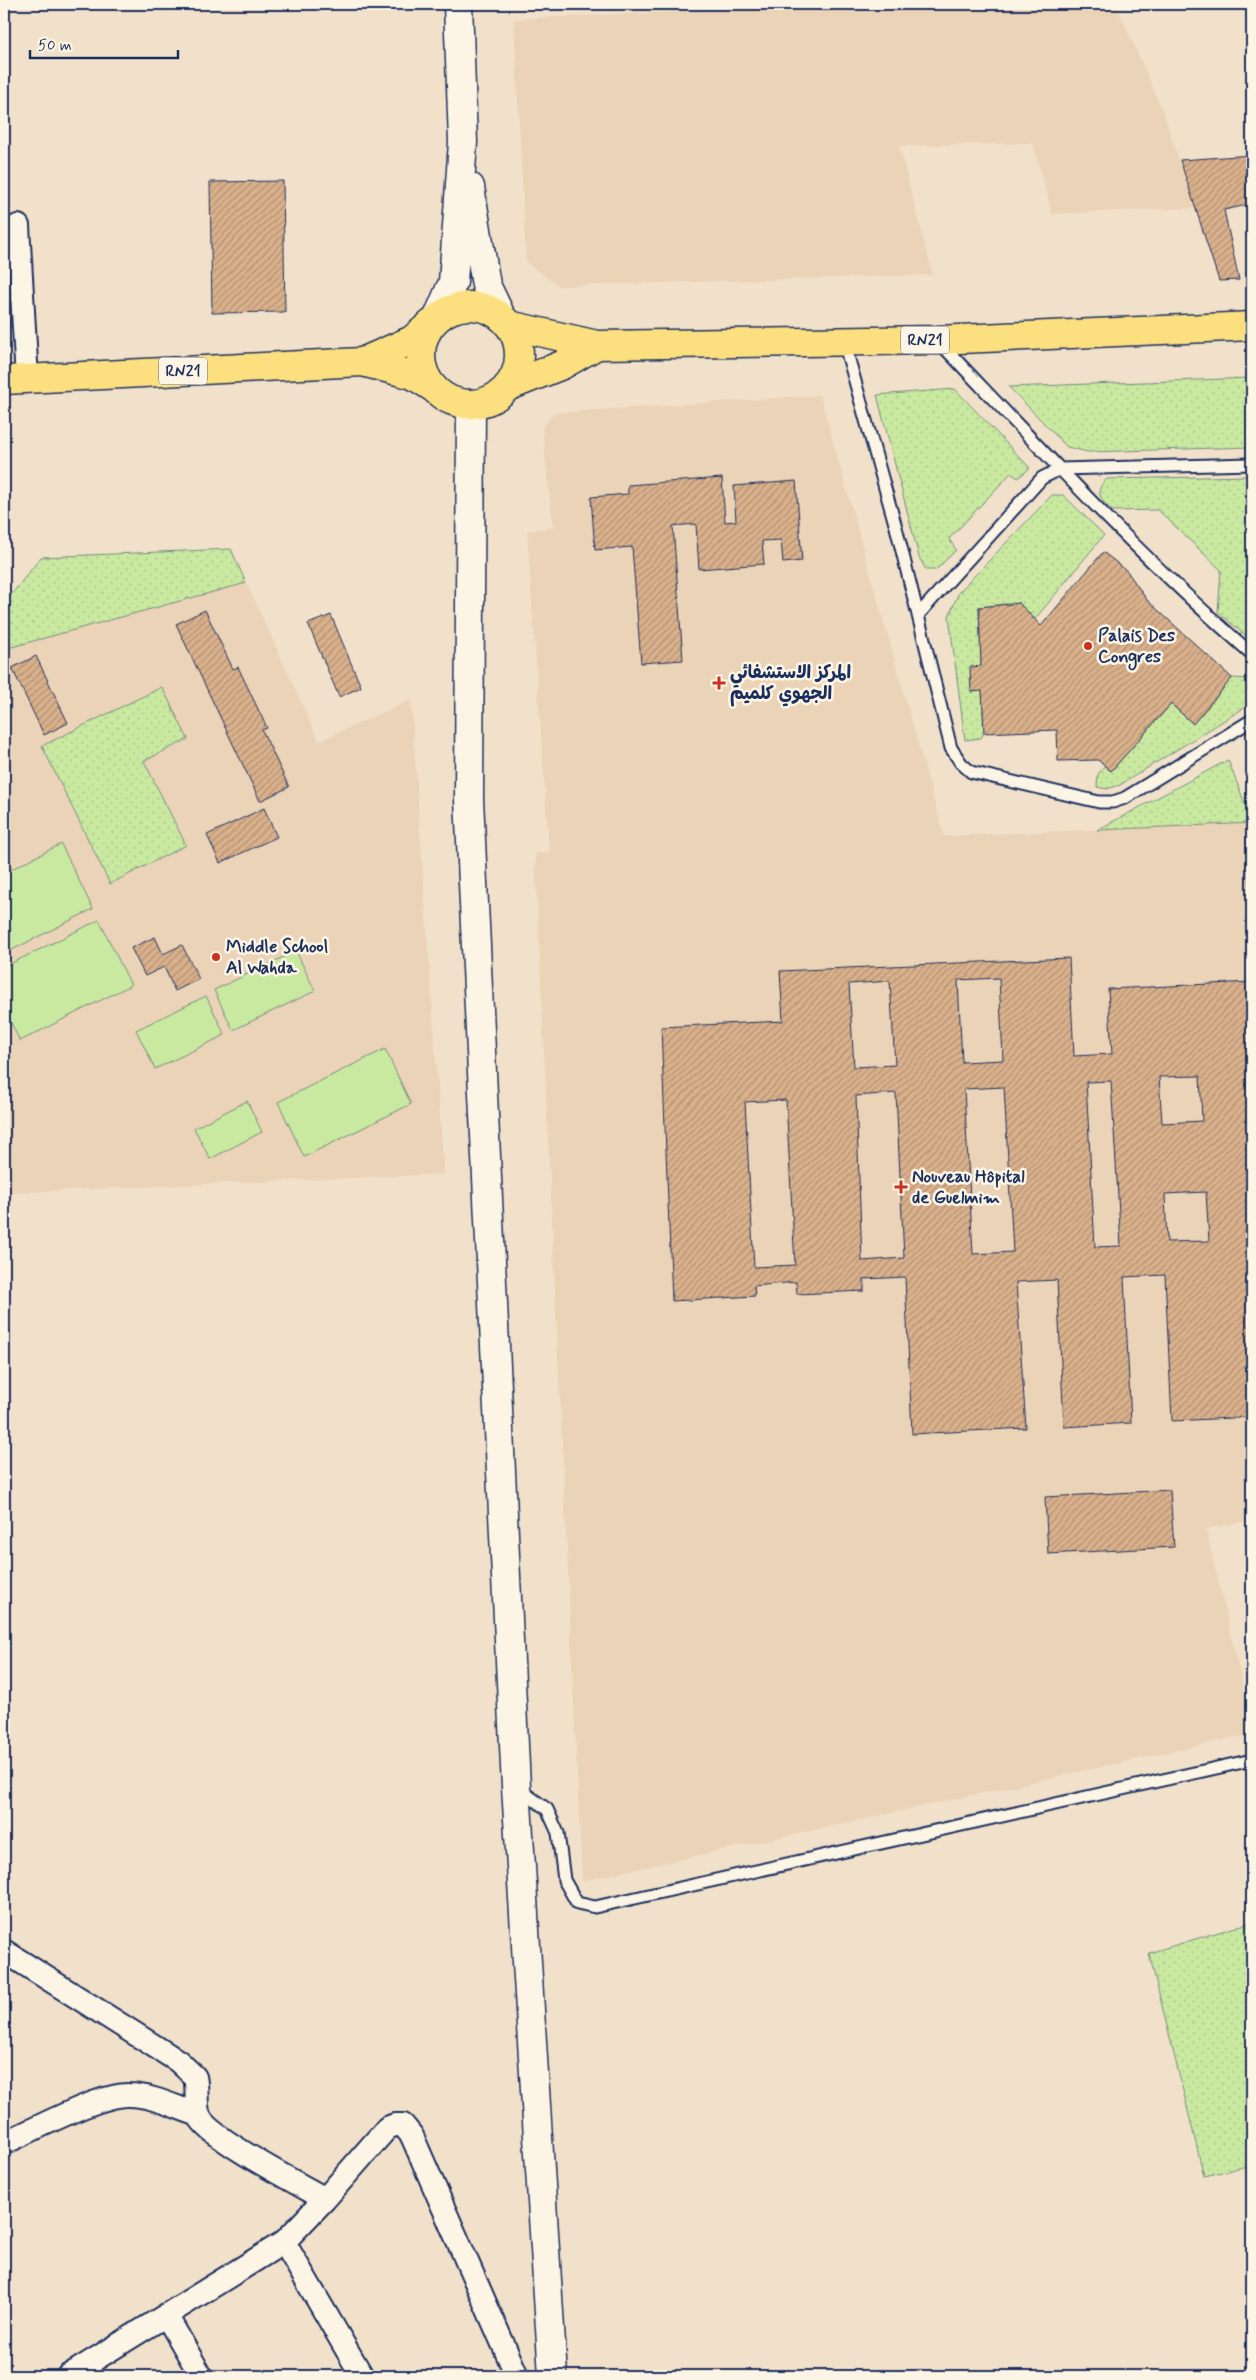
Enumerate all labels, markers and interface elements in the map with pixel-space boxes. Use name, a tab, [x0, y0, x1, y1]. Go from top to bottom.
scale bar	[30, 28, 178, 60]
text: 50 m	[38, 36, 72, 56]
road number: RN21	[901, 326, 949, 354]
road number: RN21	[159, 358, 207, 384]
place label: Palais Des Congres	[1098, 624, 1175, 671]
marker: Palais Des Congres	[1082, 640, 1094, 652]
place label: المركز الاستشفائي الجهوي كلميم	[730, 661, 851, 707]
marker: المركز الاستشفائي الجهوي كلميم	[712, 676, 726, 690]
place label: Middle School Al Wahda	[226, 935, 328, 980]
marker: Middle School Al Wahda	[210, 951, 222, 963]
place label: Nouveau Hôpital de Guelmim	[912, 1165, 1025, 1210]
marker: Nouveau Hôpital de Guelmim	[894, 1180, 908, 1194]

